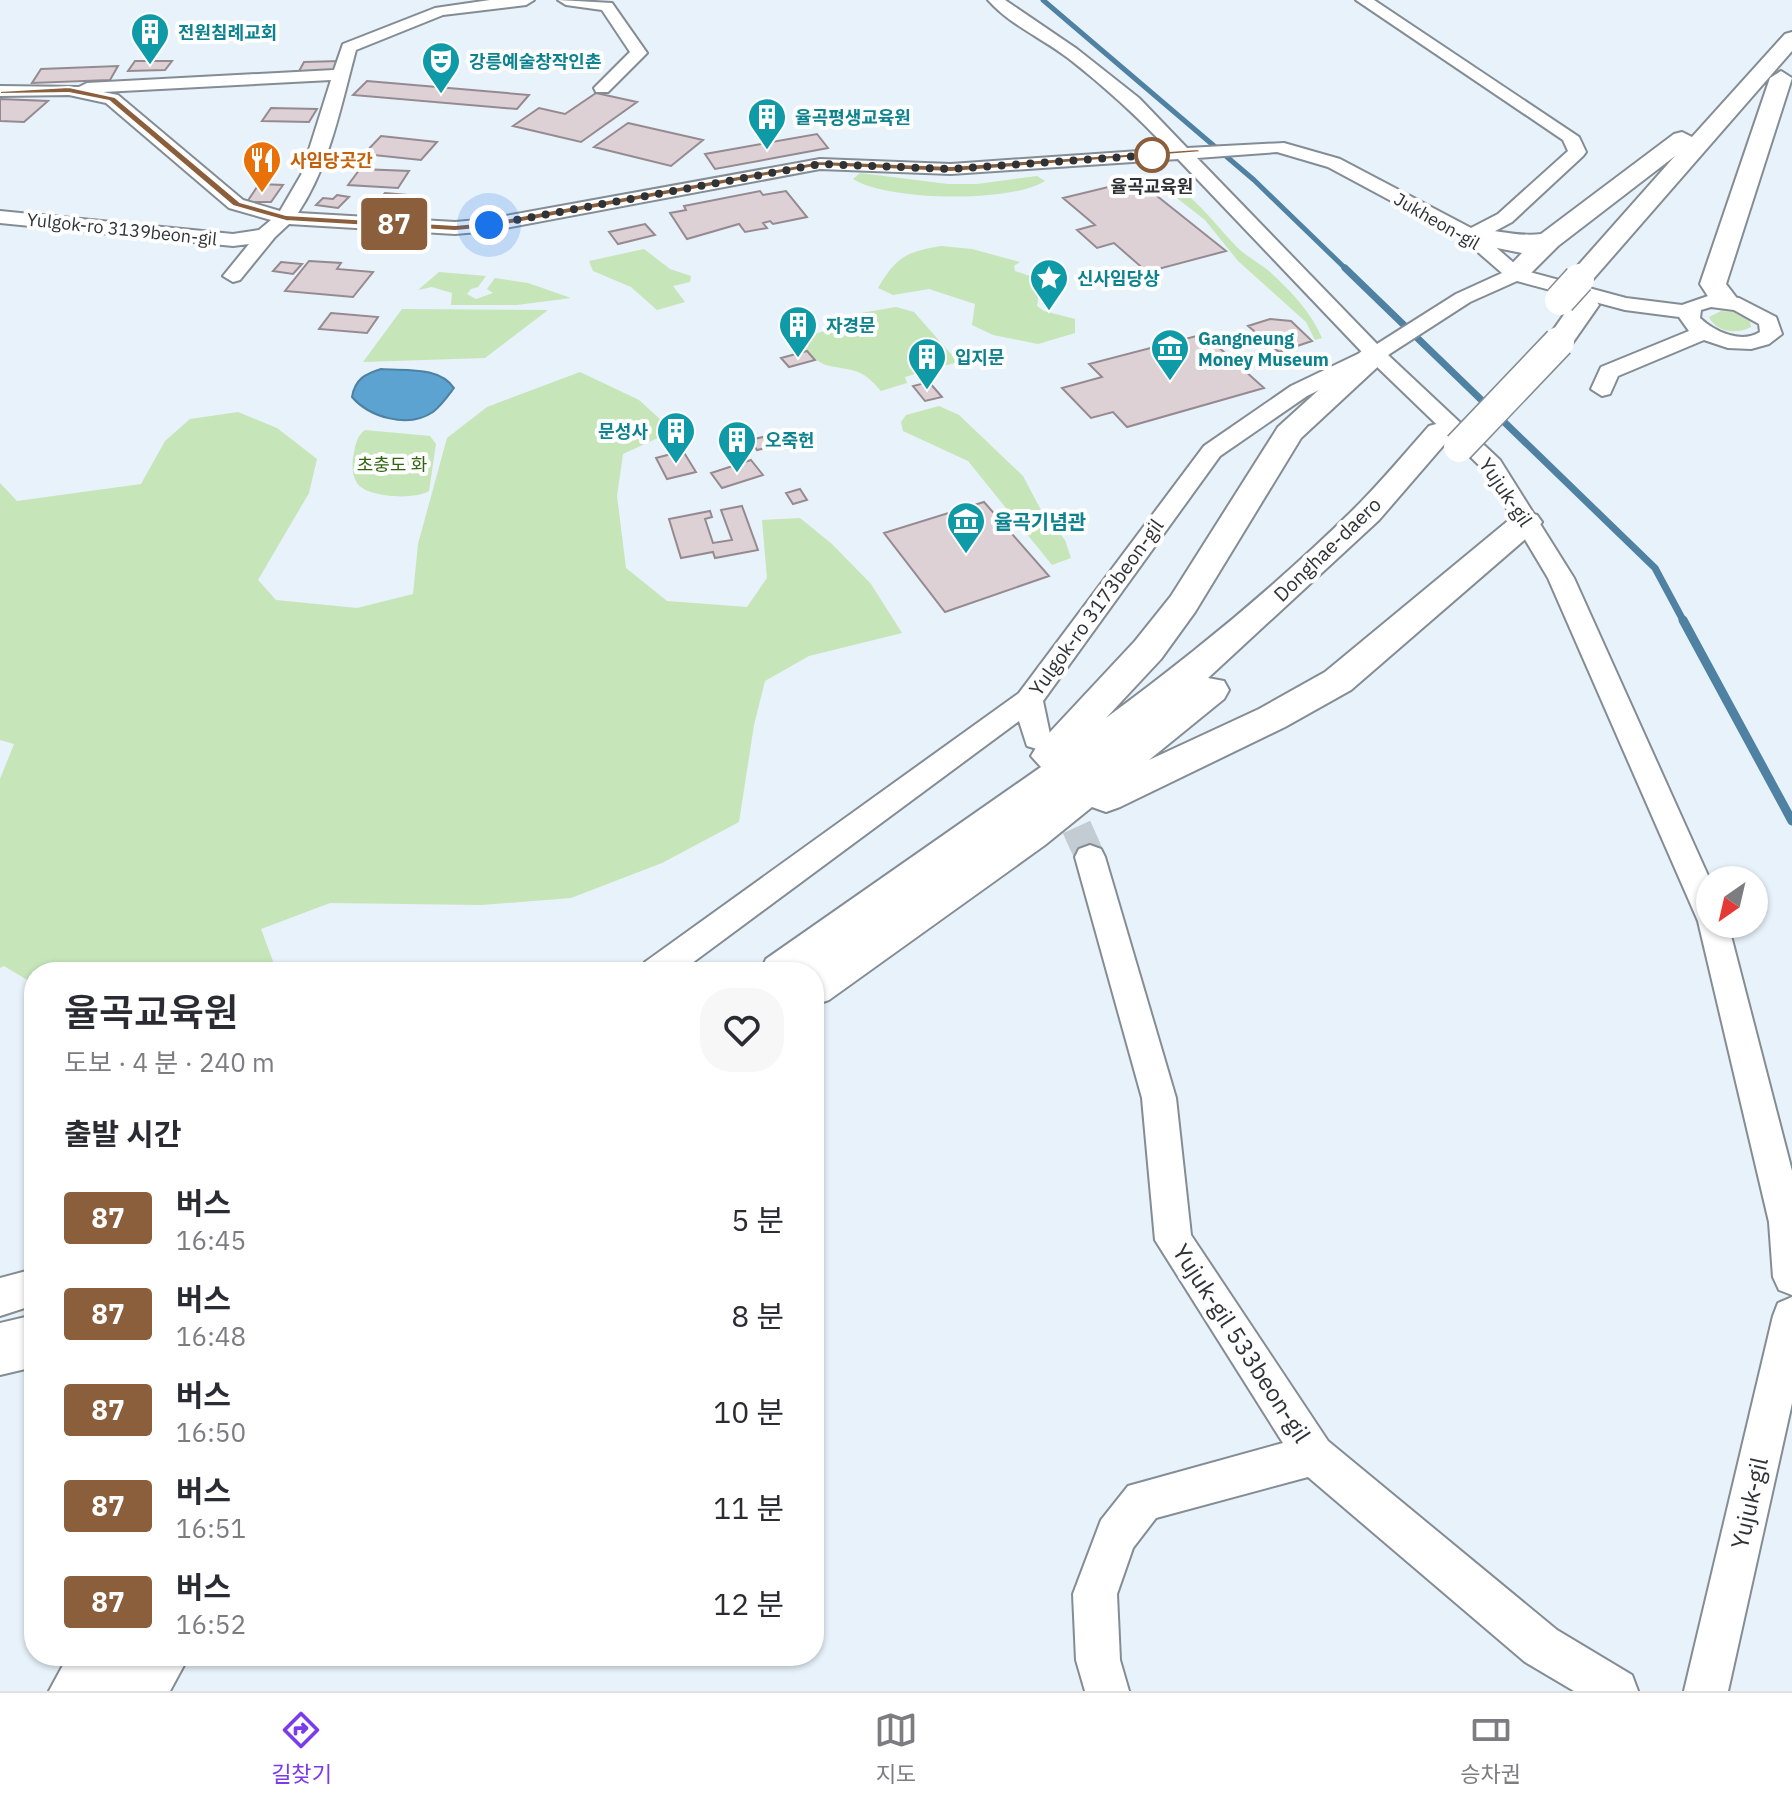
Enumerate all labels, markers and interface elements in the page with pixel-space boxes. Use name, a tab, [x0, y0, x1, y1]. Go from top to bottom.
building icon: 전원침례교회	[129, 11, 171, 66]
place label: 전원침례교회	[178, 21, 277, 44]
theatre icon: 강릉예술창작인촌	[420, 40, 462, 95]
place label: 강릉예술창작인촌	[469, 50, 601, 73]
building icon: 율곡평생교육원	[746, 96, 788, 151]
place label: 율곡평생교육원	[795, 106, 911, 129]
marker: 율곡교육원	[1135, 138, 1169, 172]
restaurant icon: 사임당곳간	[241, 139, 283, 194]
place label: 사임당곳간	[290, 149, 373, 172]
place label: 율곡교육원	[1111, 175, 1193, 198]
street label: Jukheon-gil	[1390, 187, 1484, 255]
line badge: 87	[358, 198, 430, 250]
text: 87	[377, 205, 411, 242]
your location	[469, 205, 509, 245]
street label: Yulgok-ro 3139beon-gil	[26, 208, 218, 250]
place icon: 신사임당상	[1028, 257, 1070, 312]
place label: 신사임당상	[1077, 267, 1160, 290]
building icon: 자경문	[777, 304, 819, 359]
place label: 자경문	[826, 314, 876, 337]
museum icon: Gangneung Money Museum	[1149, 327, 1191, 382]
place label: Gangneung Money Museum	[1198, 327, 1329, 371]
building icon: 입지문	[906, 336, 948, 391]
place label: 입지문	[955, 346, 1005, 369]
building icon: 문성사	[655, 410, 697, 465]
building icon: 오죽헌	[716, 419, 758, 474]
place label: 문성사	[598, 420, 648, 443]
place label: 오죽헌	[765, 429, 815, 452]
street label: Yujuk-gil	[1473, 452, 1539, 532]
park label: 초충도 화	[357, 453, 427, 476]
street label: Donghae-daero	[1267, 491, 1387, 607]
museum icon: 율곡기념관	[945, 500, 987, 555]
place label: 율곡기념관	[994, 508, 1087, 535]
street label: Yulgok-ro 3173beon-gil	[1023, 513, 1169, 701]
north arrow	[1696, 866, 1768, 938]
map controls	[1696, 866, 1768, 938]
text: 율곡교육원	[64, 987, 239, 1036]
button: heart	[700, 988, 784, 1072]
text: 도보 · 4 분 · 240 m	[64, 1045, 275, 1079]
text: 출발 시간	[64, 1114, 181, 1153]
text: 버스	[176, 1183, 231, 1222]
text: 87	[91, 1199, 125, 1236]
text: 5 분	[731, 1200, 784, 1239]
text: 16:45	[176, 1223, 246, 1257]
street label: Yujuk-gil 533beon-gil	[1166, 1237, 1318, 1449]
text: 버스	[176, 1279, 231, 1318]
text: 87	[91, 1295, 125, 1332]
text: 8 분	[731, 1296, 784, 1335]
text: 16:48	[176, 1319, 246, 1353]
text: 버스	[176, 1375, 231, 1414]
text: 87	[91, 1391, 125, 1428]
text: 10 분	[713, 1392, 784, 1431]
text: 16:50	[176, 1415, 246, 1449]
street label: Yujuk-gil	[1723, 1454, 1775, 1552]
text: 버스	[176, 1471, 231, 1510]
text: 87	[91, 1487, 125, 1524]
text: 11 분	[713, 1488, 784, 1527]
text: 16:51	[176, 1511, 246, 1545]
text: 버스	[176, 1567, 231, 1606]
text: 87	[91, 1583, 125, 1620]
text: 12 분	[713, 1584, 784, 1623]
text: 16:52	[176, 1607, 246, 1641]
tab: 길찾기	[271, 1708, 332, 1788]
tab: 지도	[874, 1708, 918, 1788]
tab: 승차권	[1460, 1708, 1521, 1788]

